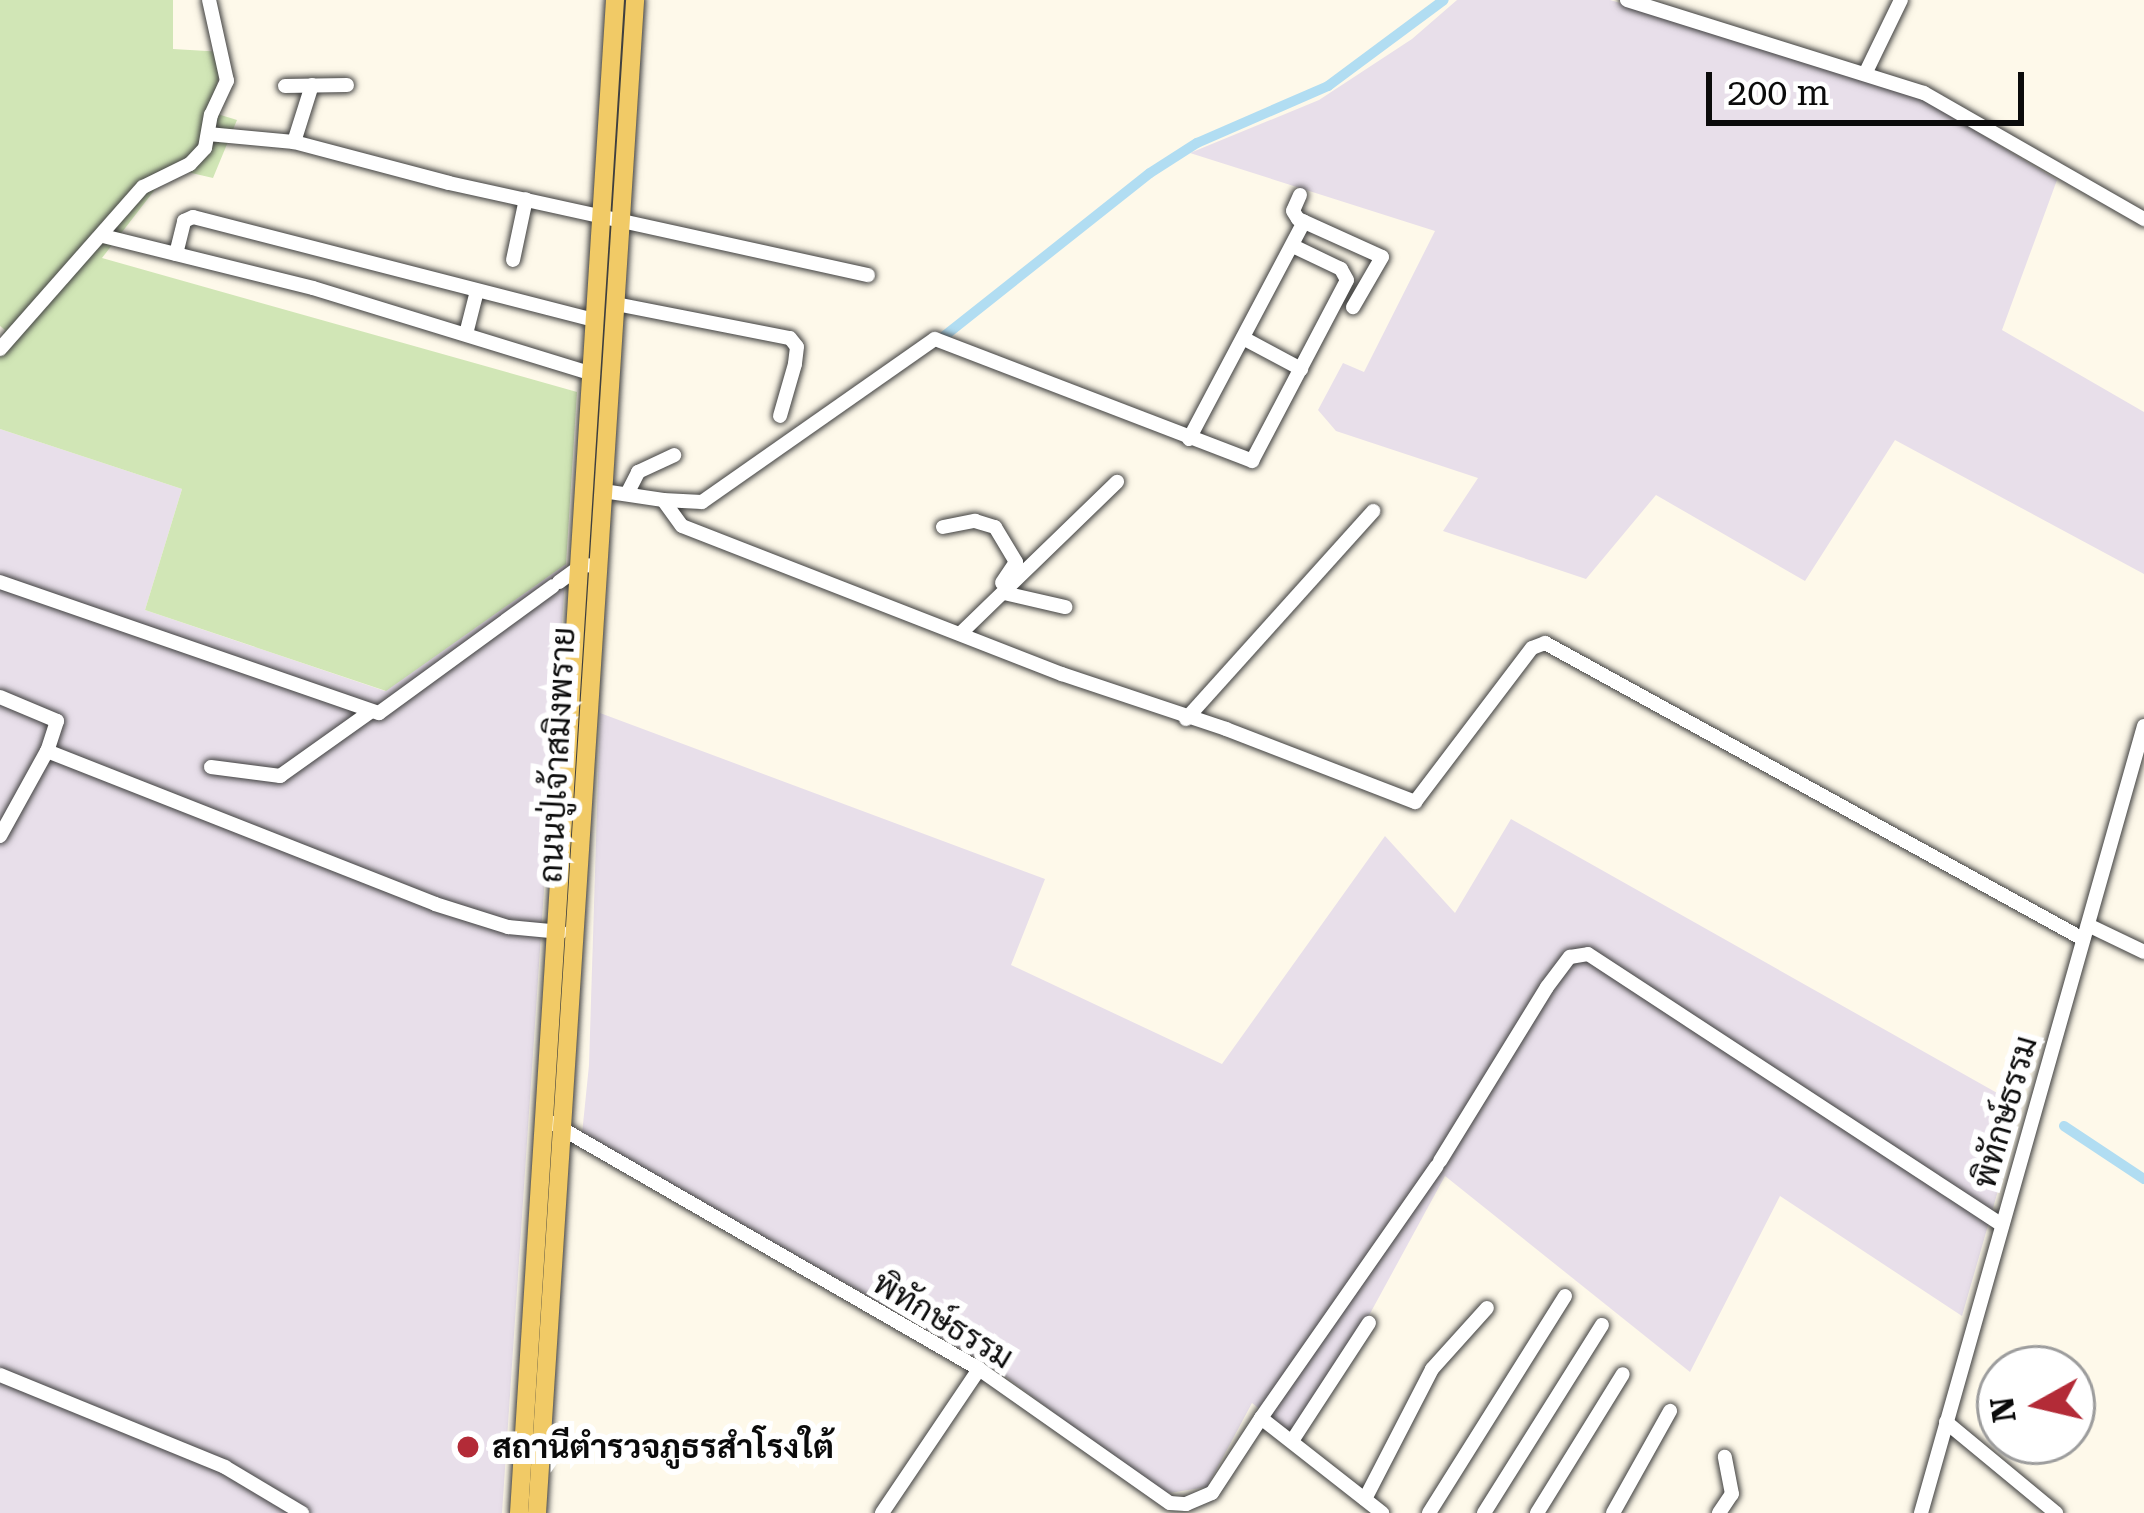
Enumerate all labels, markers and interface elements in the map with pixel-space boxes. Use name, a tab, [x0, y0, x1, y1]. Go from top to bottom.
scale bar	[1712, 48, 2030, 122]
text: 200 m	[1727, 72, 1829, 114]
street label: ถนนปู่เจ้าสมิงพราย	[531, 626, 583, 884]
street label: พิทักษ์ธรรม	[1964, 1031, 2046, 1193]
street label: พิทักษ์ธรรม	[866, 1263, 1020, 1377]
north arrow	[1976, 1345, 2096, 1465]
text: N	[1982, 1394, 2024, 1425]
place label: สถานีตำรวจภูธรสำโรงใต้	[492, 1427, 834, 1467]
marker: สถานีตำรวจภูธรสำโรงใต้	[455, 1434, 481, 1460]

